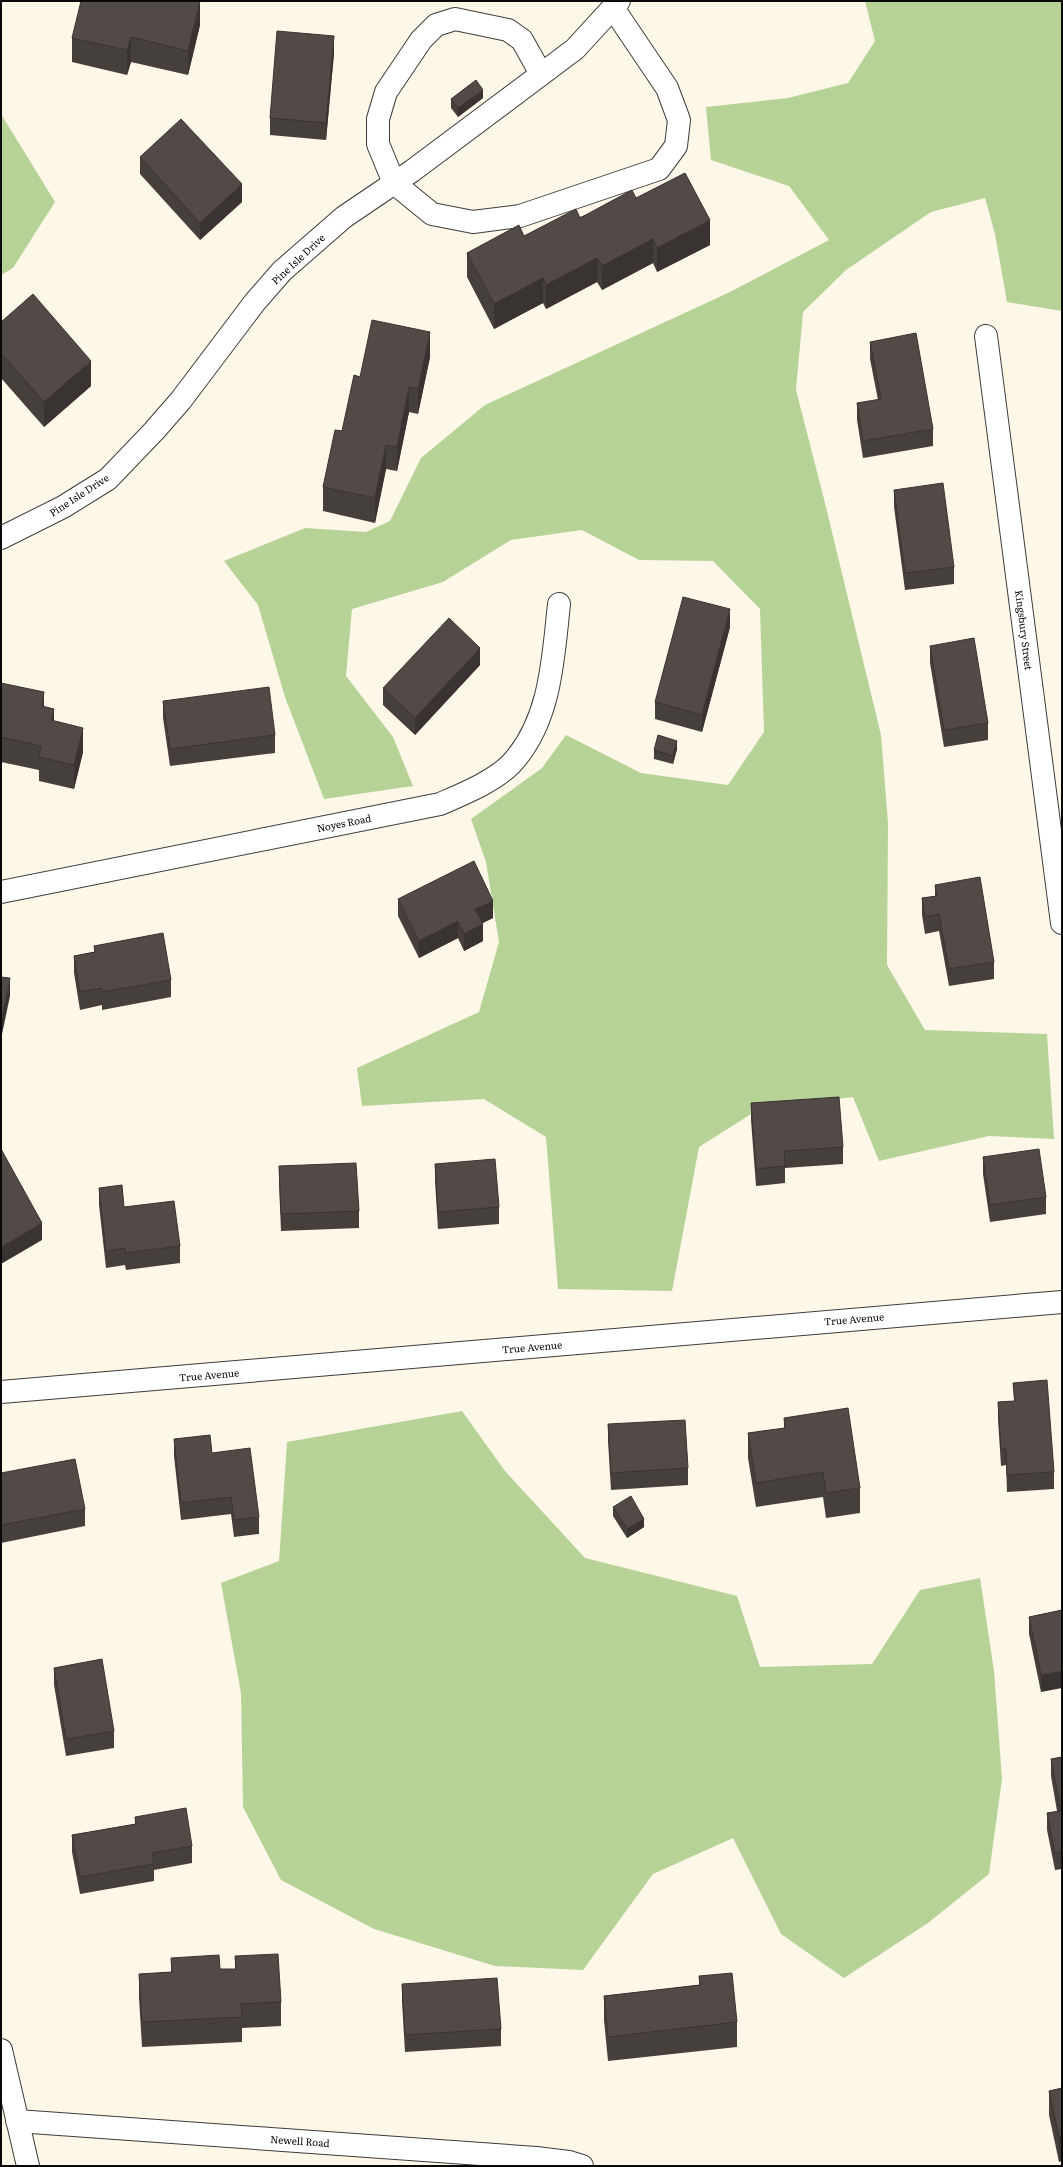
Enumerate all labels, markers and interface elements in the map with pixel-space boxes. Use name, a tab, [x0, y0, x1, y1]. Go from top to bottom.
street label: Pine Isle Drive	[268, 230, 328, 287]
street label: Pine Isle Drive	[46, 470, 112, 520]
street label: Kingsbury Street	[1012, 589, 1037, 671]
street label: Noyes Road	[316, 810, 372, 835]
street label: True Avenue	[823, 1308, 885, 1329]
street label: True Avenue	[501, 1336, 563, 1357]
street label: True Avenue	[178, 1364, 240, 1385]
street label: Newell Road	[270, 2131, 330, 2150]

